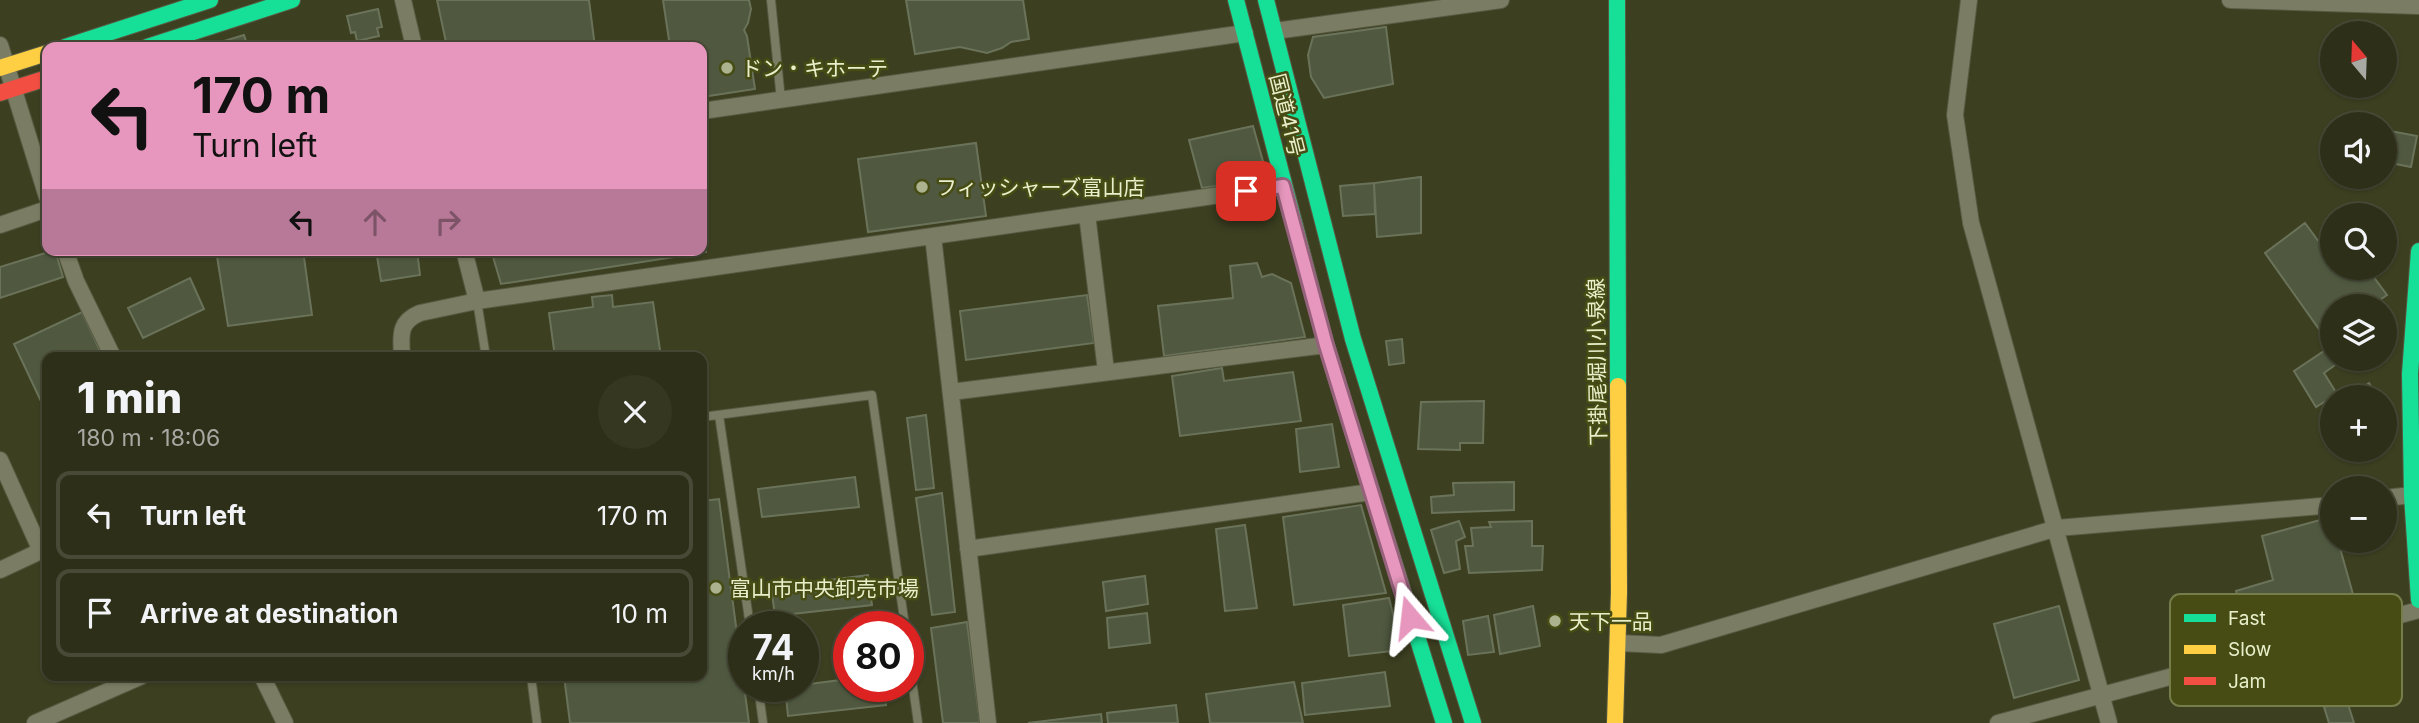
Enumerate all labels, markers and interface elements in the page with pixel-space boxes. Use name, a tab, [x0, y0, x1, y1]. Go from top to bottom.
north arrow	[2320, 21, 2398, 98]
map controls	[2320, 21, 2397, 553]
place label: ドン・キホーテ	[741, 56, 888, 81]
marker: ドン・キホーテ	[719, 60, 735, 76]
text: 170 m	[192, 66, 330, 125]
icon: left	[77, 70, 168, 161]
street label: 国道41号	[1265, 71, 1309, 159]
button: sound	[2320, 112, 2397, 189]
text: Turn left	[192, 126, 317, 165]
pin	[1216, 161, 1276, 221]
icon: arrive	[1227, 172, 1265, 210]
place label: フィッシャーズ富山店	[936, 175, 1145, 200]
marker: フィッシャーズ富山店	[914, 179, 930, 195]
icon: left	[283, 203, 321, 241]
icon: ahead	[356, 203, 394, 241]
icon: right	[429, 203, 467, 241]
button: search	[2320, 203, 2397, 280]
street label: 下掛尾堀川小泉線	[1583, 278, 1611, 446]
button: layers	[2320, 294, 2397, 371]
text: 1 min	[77, 372, 182, 423]
button: close	[598, 375, 672, 449]
button: +	[2320, 385, 2397, 462]
text: 180 m · 18:06	[77, 424, 220, 452]
button: −	[2320, 476, 2397, 553]
icon: left	[81, 496, 119, 534]
text: Turn left	[140, 500, 246, 531]
text: 170 m	[597, 500, 668, 531]
place label: 富山市中央卸売市場	[730, 576, 919, 601]
marker: 富山市中央卸売市場	[708, 580, 724, 596]
position arrow	[1373, 580, 1447, 654]
icon: arrive	[81, 594, 119, 632]
legend	[2170, 594, 2402, 706]
text: Arrive at destination	[140, 598, 399, 629]
text: 10 m	[611, 598, 668, 629]
text: Fast	[2228, 607, 2266, 630]
place label: 天下一品	[1569, 609, 1653, 634]
speed limit sign: 80	[833, 611, 924, 702]
marker: 天下一品	[1547, 613, 1563, 629]
text: 74	[753, 626, 795, 668]
text: Slow	[2228, 638, 2271, 661]
text: km/h	[752, 663, 795, 684]
text: Jam	[2228, 670, 2266, 693]

